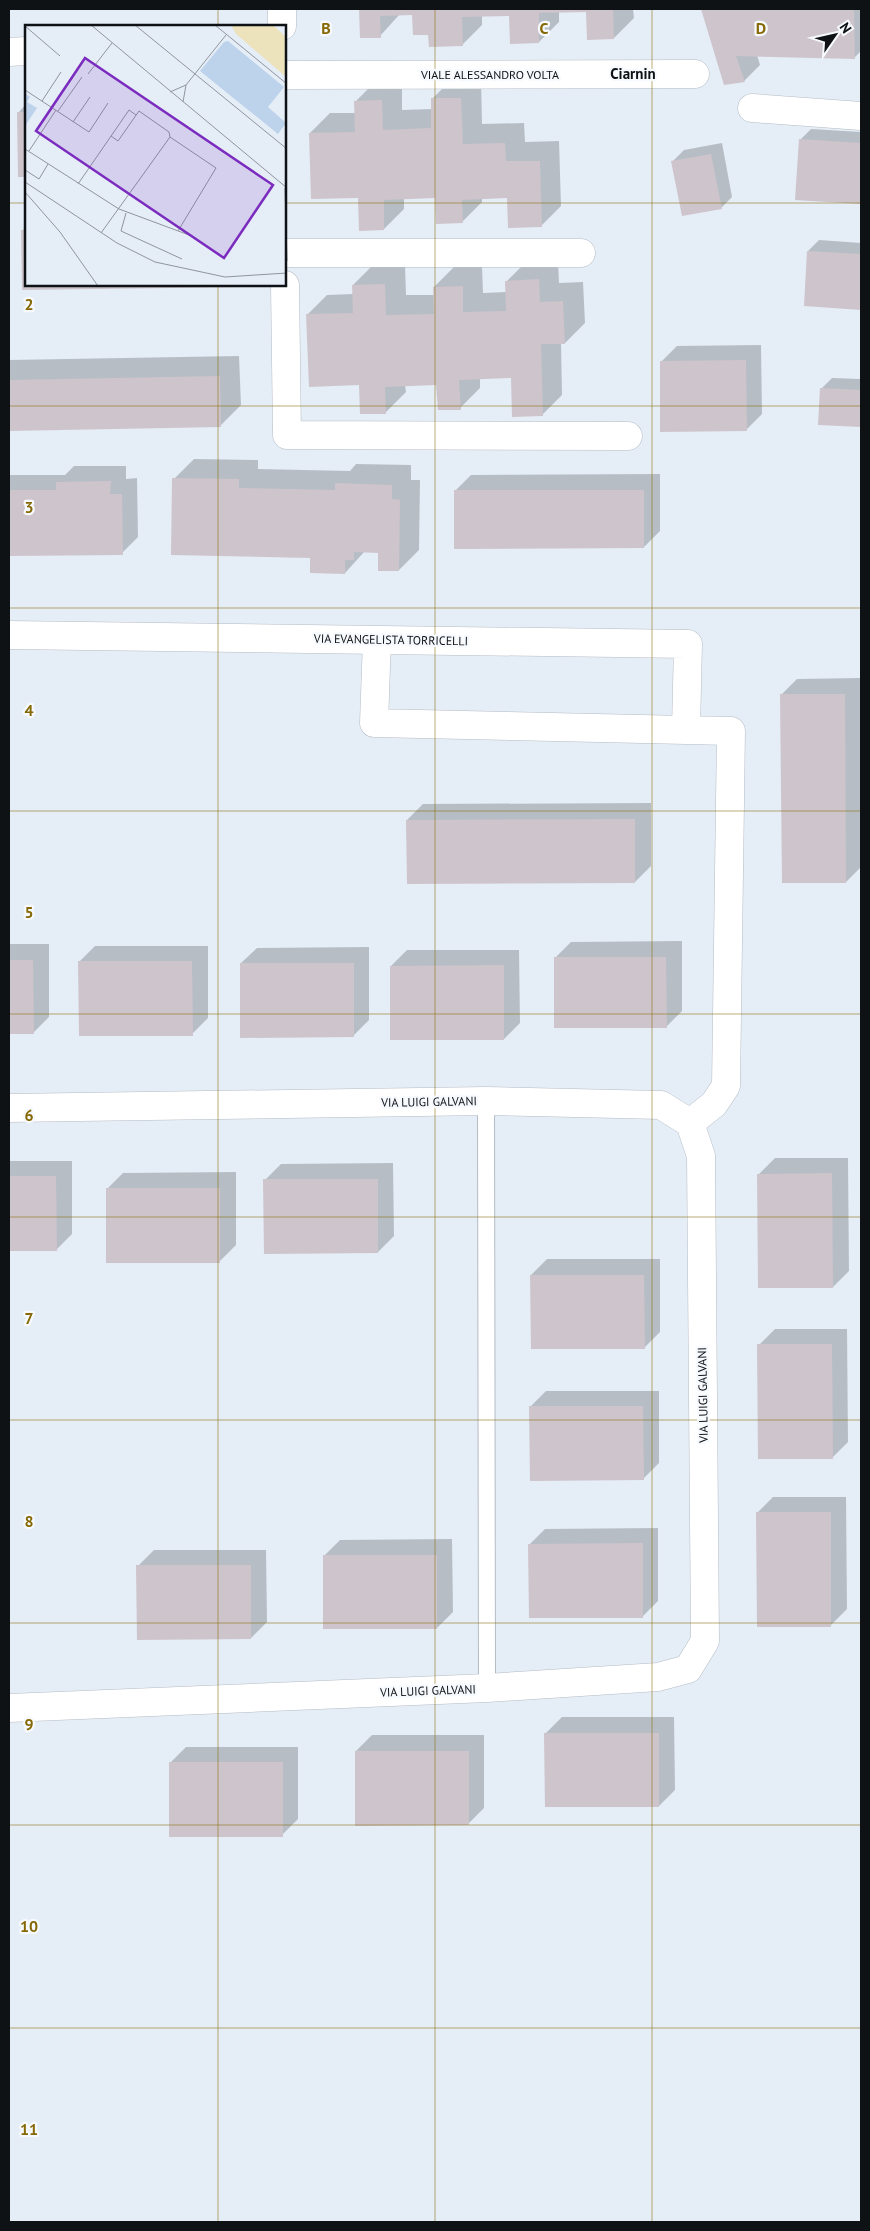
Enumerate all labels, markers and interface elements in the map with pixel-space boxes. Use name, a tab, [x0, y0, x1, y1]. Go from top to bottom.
north arrow	[810, 10, 860, 60]
text: B	[321, 18, 331, 38]
text: C	[540, 18, 549, 38]
text: D	[756, 18, 766, 38]
text: N	[836, 19, 856, 37]
inset map	[25, 25, 286, 286]
district label: Ciarnin	[610, 64, 656, 83]
street label: VIALE ALESSANDRO VOLTA	[420, 67, 559, 82]
text: 2	[24, 294, 34, 314]
text: 3	[24, 497, 34, 517]
street label: VIA EVANGELISTA TORRICELLI	[313, 631, 468, 648]
text: 4	[24, 700, 34, 720]
text: 5	[24, 902, 34, 922]
street label: VIA LUIGI GALVANI	[380, 1093, 477, 1110]
text: 6	[24, 1105, 34, 1125]
text: 7	[24, 1308, 34, 1328]
street label: VIA LUIGI GALVANI	[694, 1347, 711, 1444]
text: 8	[24, 1511, 34, 1531]
street label: VIA LUIGI GALVANI	[379, 1681, 476, 1700]
text: 9	[24, 1714, 34, 1734]
text: 10	[20, 1916, 38, 1936]
text: 11	[20, 2119, 38, 2139]

